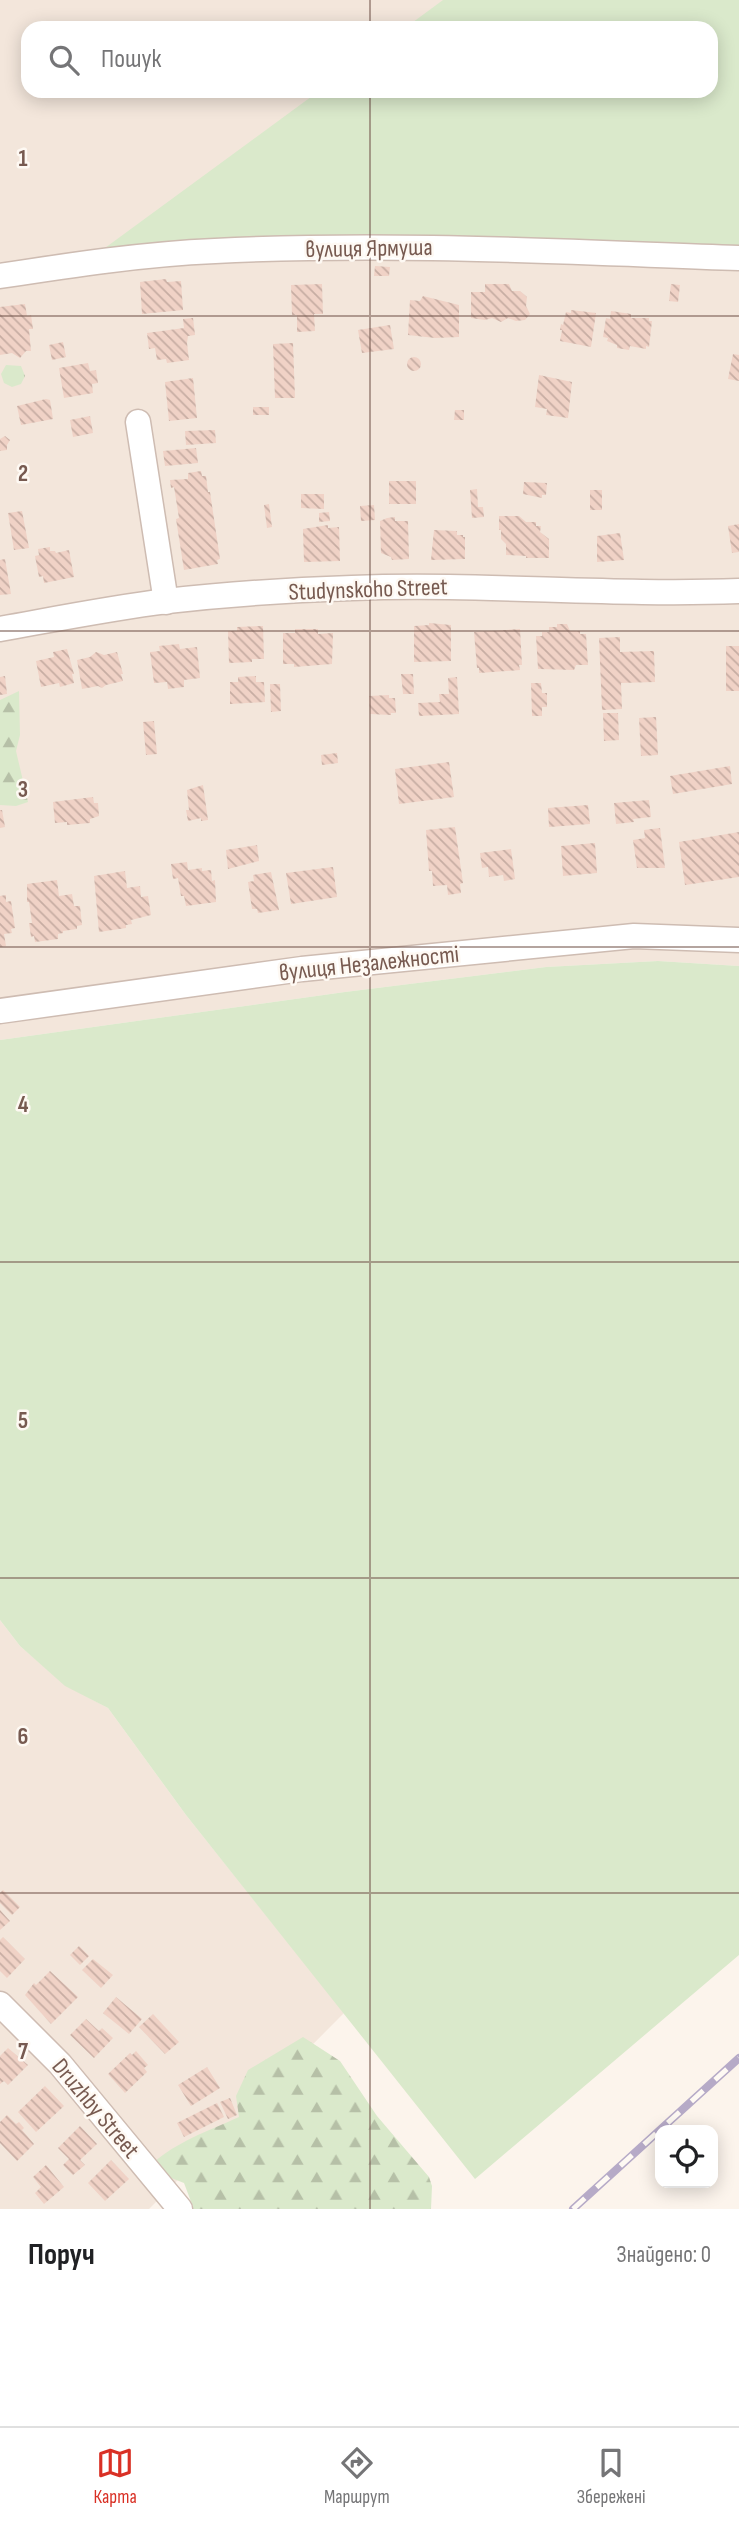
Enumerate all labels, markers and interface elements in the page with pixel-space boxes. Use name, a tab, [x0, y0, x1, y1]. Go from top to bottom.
search box	[21, 21, 718, 98]
icon: search	[45, 41, 83, 79]
text: Пошук	[101, 44, 161, 75]
text: 1	[18, 145, 28, 173]
street label: вулиця Ярмуша	[305, 233, 433, 264]
text: 2	[18, 460, 28, 488]
street label: Studynskoho Street	[288, 572, 448, 607]
text: 3	[18, 776, 28, 804]
street label: вулиця Незалежності	[278, 940, 460, 987]
text: 4	[18, 1091, 29, 1119]
text: 5	[18, 1407, 28, 1435]
text: 6	[18, 1723, 28, 1751]
text: 7	[18, 2038, 28, 2066]
street label: Druzhby Street	[46, 2053, 146, 2164]
map controls	[655, 2125, 718, 2188]
button: locate	[655, 2125, 718, 2188]
text: Поруч	[28, 2237, 95, 2273]
text: Знайдено: 0	[617, 2241, 711, 2269]
tab: Карта	[94, 2444, 137, 2509]
tab: Маршрут	[324, 2444, 390, 2509]
tab: Збережені	[577, 2444, 645, 2509]

